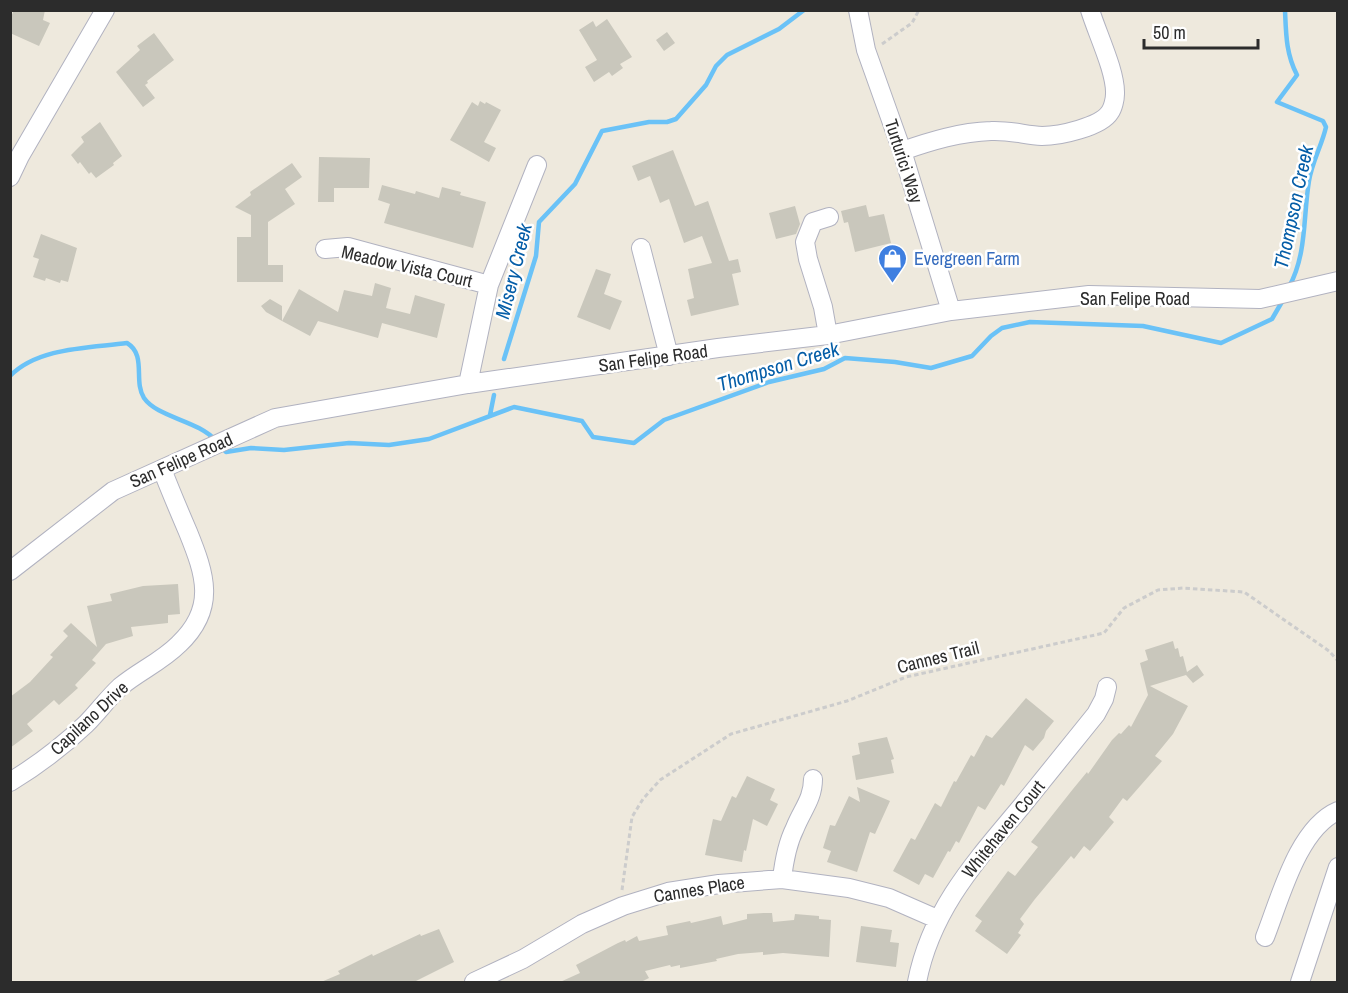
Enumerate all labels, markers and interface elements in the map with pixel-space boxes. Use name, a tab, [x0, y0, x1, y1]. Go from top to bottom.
scale bar	[1144, 12, 1258, 50]
text: 50 m	[1153, 20, 1186, 45]
street label: Turturici Way	[879, 116, 929, 207]
water label: Thompson Creek	[1267, 142, 1319, 271]
water label: Misery Creek	[488, 220, 538, 322]
street label: Meadow Vista Court	[339, 239, 475, 293]
shop icon: Evergreen Farm	[877, 242, 909, 284]
place label: Evergreen Farm	[914, 246, 1020, 271]
street label: San Felipe Road	[1080, 286, 1190, 311]
water label: Thompson Creek	[714, 334, 843, 397]
street label: San Felipe Road	[597, 338, 709, 378]
street label: San Felipe Road	[126, 426, 236, 494]
street label: Cannes Trail	[894, 635, 982, 679]
street label: Capilano Drive	[44, 675, 134, 761]
street label: Whitehaven Court	[956, 775, 1050, 883]
street label: Cannes Place	[652, 869, 746, 909]

